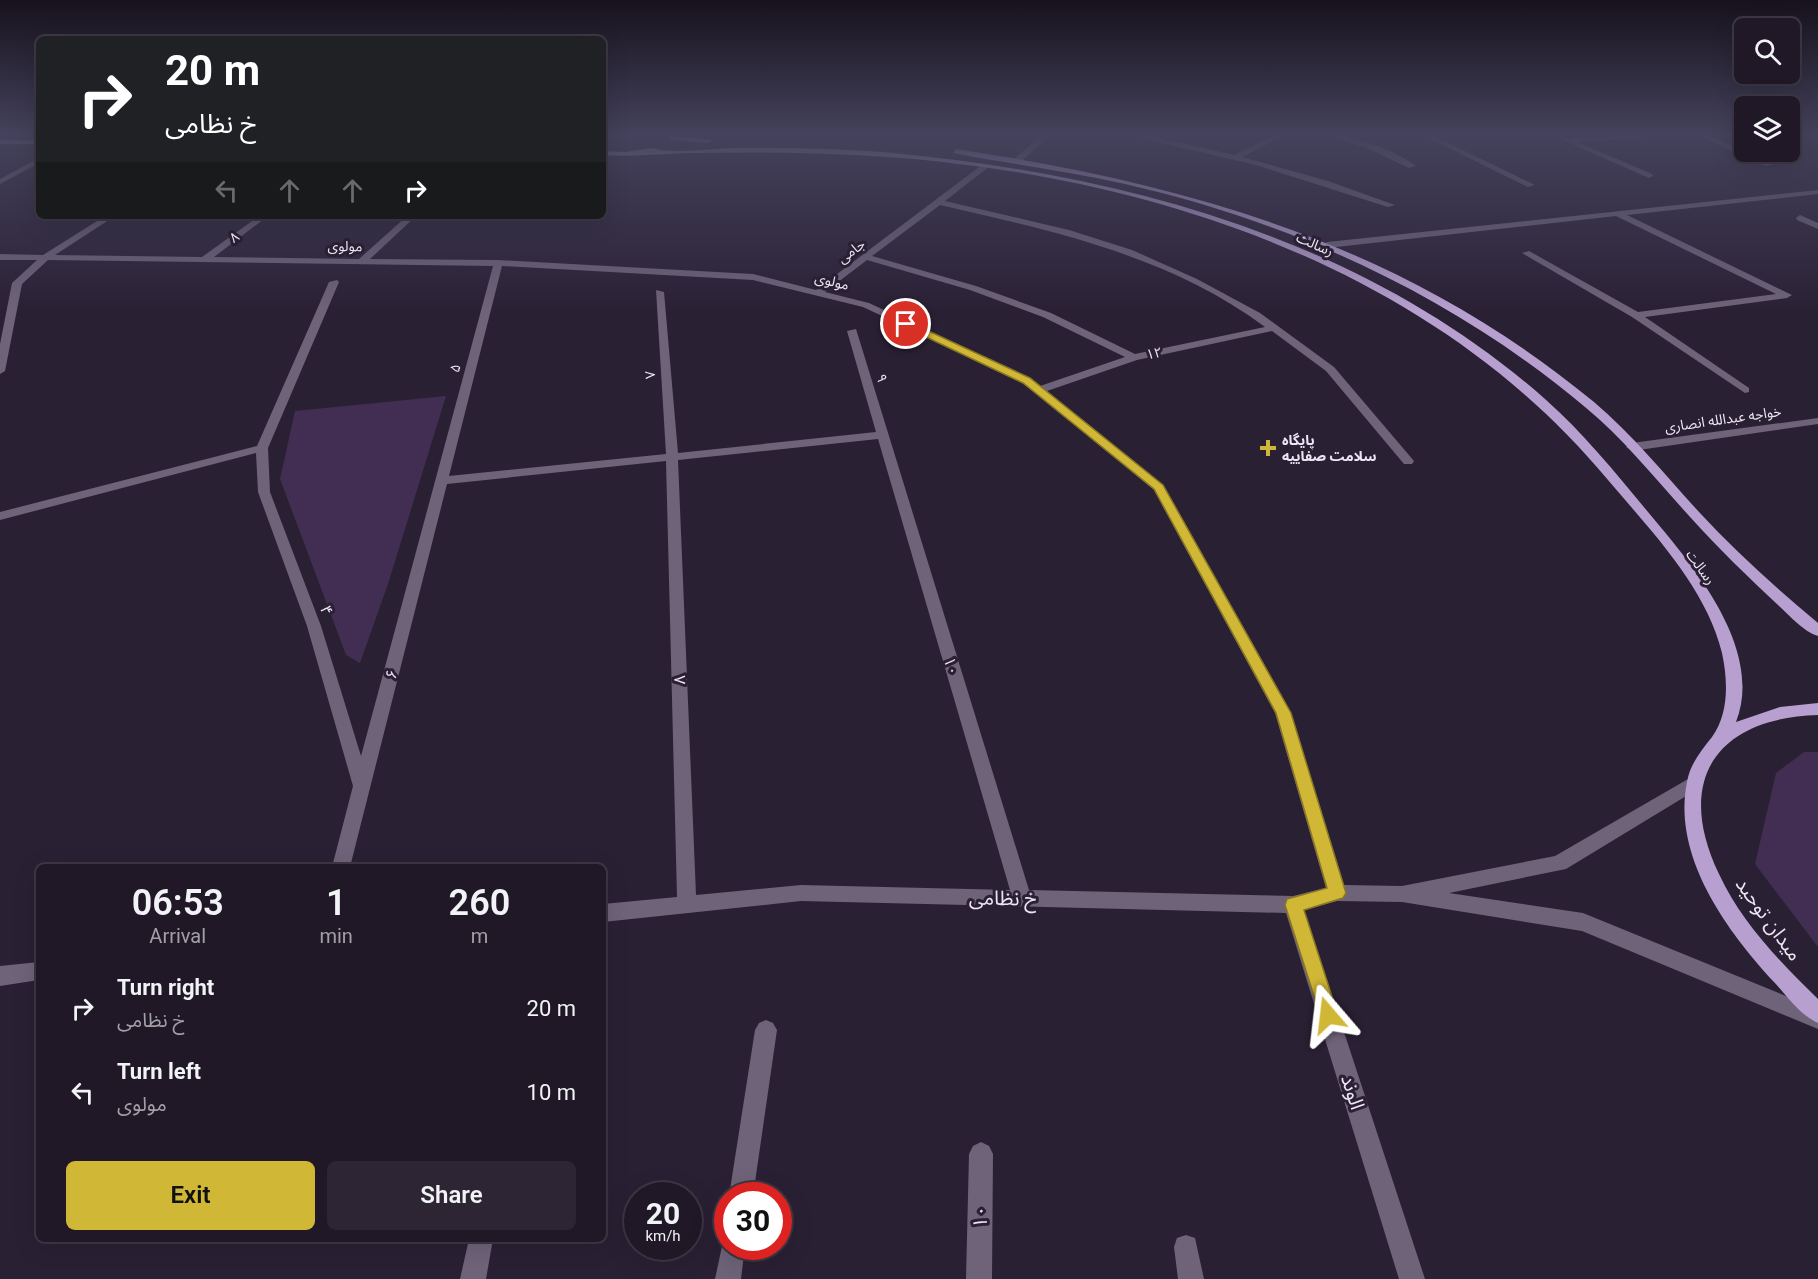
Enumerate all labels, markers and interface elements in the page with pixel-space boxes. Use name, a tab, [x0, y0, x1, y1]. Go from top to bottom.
map controls	[1734, 18, 1800, 162]
button: search	[1734, 18, 1800, 84]
text: 20 m	[165, 46, 260, 95]
icon: right	[66, 60, 144, 138]
button: layers	[1734, 96, 1800, 162]
text: خ نظامی	[165, 108, 257, 140]
icon: left	[210, 174, 243, 207]
icon: ahead	[273, 174, 306, 207]
icon: ahead	[336, 174, 369, 207]
icon: right	[399, 174, 432, 207]
street label: ۸	[226, 228, 242, 246]
street label: رسالت	[1294, 229, 1336, 260]
street label: جامی	[834, 236, 868, 267]
street label: مولوی	[327, 238, 363, 255]
street label: مولوی	[813, 269, 851, 294]
pin	[880, 298, 931, 349]
icon: arrive	[889, 307, 922, 340]
street label: ۱۲	[1144, 344, 1164, 362]
street label: ۵	[446, 362, 464, 374]
street label: ۷	[642, 370, 658, 380]
street label: ۹	[873, 372, 891, 384]
street label: خواجه عبدالله انصاری	[1664, 403, 1783, 436]
place label: پایگاه سلامت صفاییه	[1282, 432, 1376, 464]
marker: پایگاه سلامت صفاییه	[1259, 439, 1277, 457]
street label: رسالت	[1682, 547, 1719, 588]
street label: ۴	[316, 603, 337, 618]
street label: ۱۰	[940, 655, 963, 678]
street label: ۶	[381, 667, 402, 681]
street label: ۸	[670, 675, 689, 685]
street label: میدان توحید	[1731, 873, 1807, 965]
text: 06:53	[132, 882, 224, 924]
text: 1	[326, 882, 346, 924]
text: 260	[449, 882, 510, 924]
street label: خ نظامی	[969, 885, 1037, 914]
text: Arrival	[149, 924, 206, 948]
text: min	[319, 924, 353, 948]
text: m	[471, 924, 488, 948]
text: Turn right	[117, 975, 214, 1000]
position arrow	[1296, 983, 1360, 1047]
icon: right	[66, 992, 99, 1025]
text: 20 m	[527, 996, 576, 1021]
text: خ نظامی	[117, 1008, 185, 1032]
text: Turn left	[117, 1059, 201, 1084]
street label: الوند	[1336, 1071, 1370, 1113]
icon: left	[66, 1076, 99, 1109]
text: 10 m	[527, 1080, 576, 1105]
text: مولوی	[117, 1092, 167, 1116]
button: Exit	[66, 1161, 315, 1230]
button: Share	[327, 1161, 576, 1230]
speed limit sign: 30	[714, 1182, 792, 1260]
text: 20	[646, 1196, 680, 1231]
street label: ۱۰	[968, 1205, 992, 1229]
text: km/h	[645, 1227, 681, 1245]

